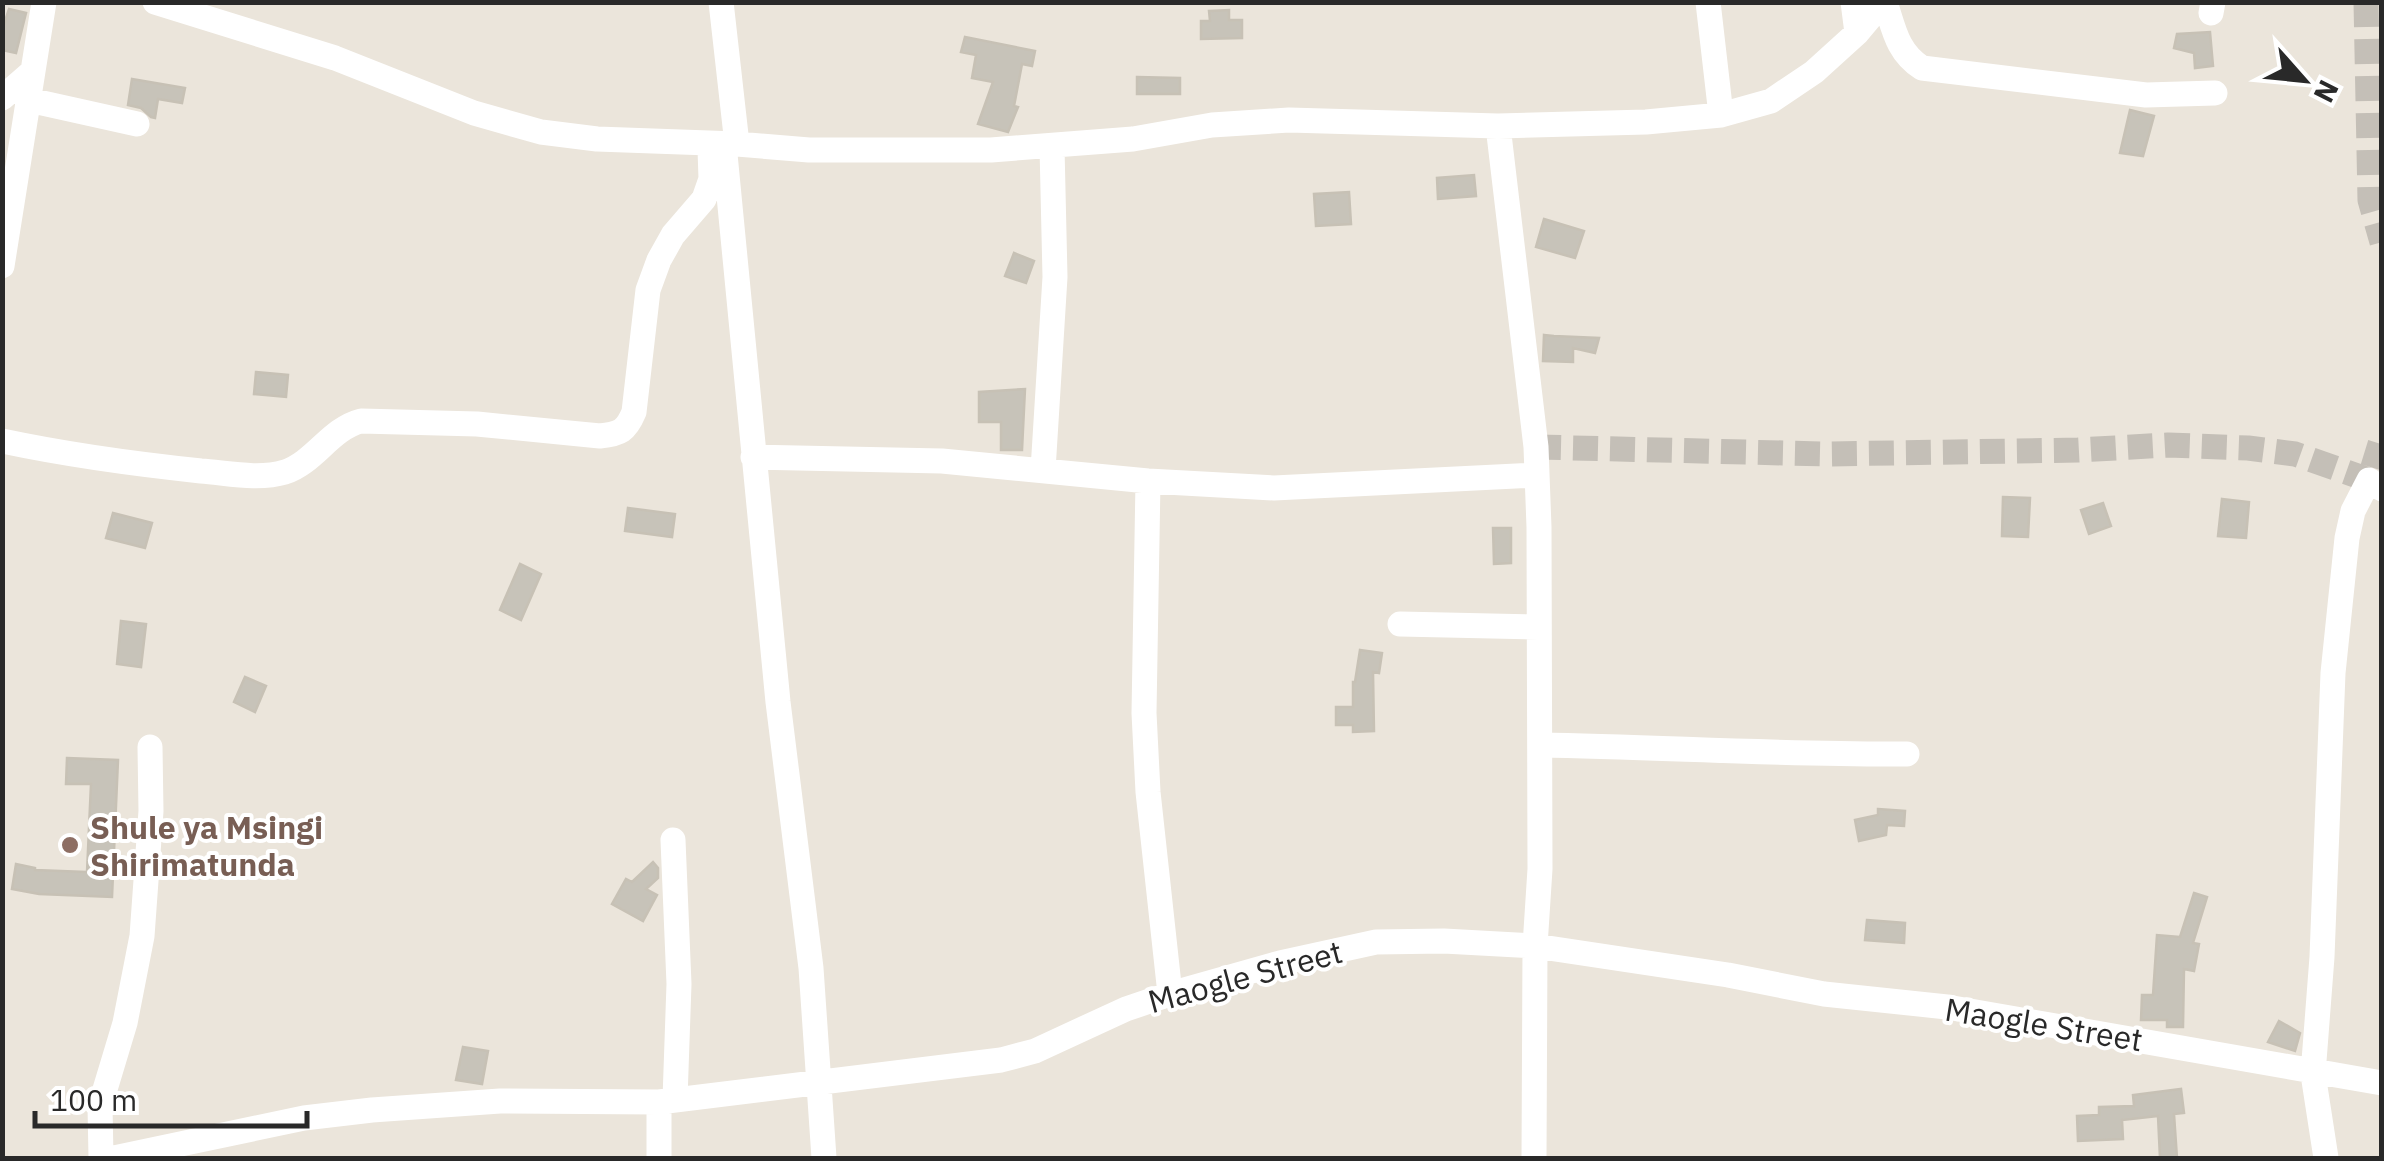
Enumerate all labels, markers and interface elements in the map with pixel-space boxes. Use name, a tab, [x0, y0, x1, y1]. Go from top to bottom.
north arrow	[2254, 30, 2354, 130]
text: N	[2306, 74, 2348, 109]
place label: Shule ya Msingi Shirimatunda	[90, 806, 323, 885]
marker: Shule ya Msingi Shirimatunda	[59, 834, 81, 856]
street label: Maogle Street	[1143, 930, 1347, 1022]
street label: Maogle Street	[1942, 988, 2146, 1060]
scale bar	[35, 1066, 308, 1128]
text: 100 m	[50, 1080, 137, 1119]

